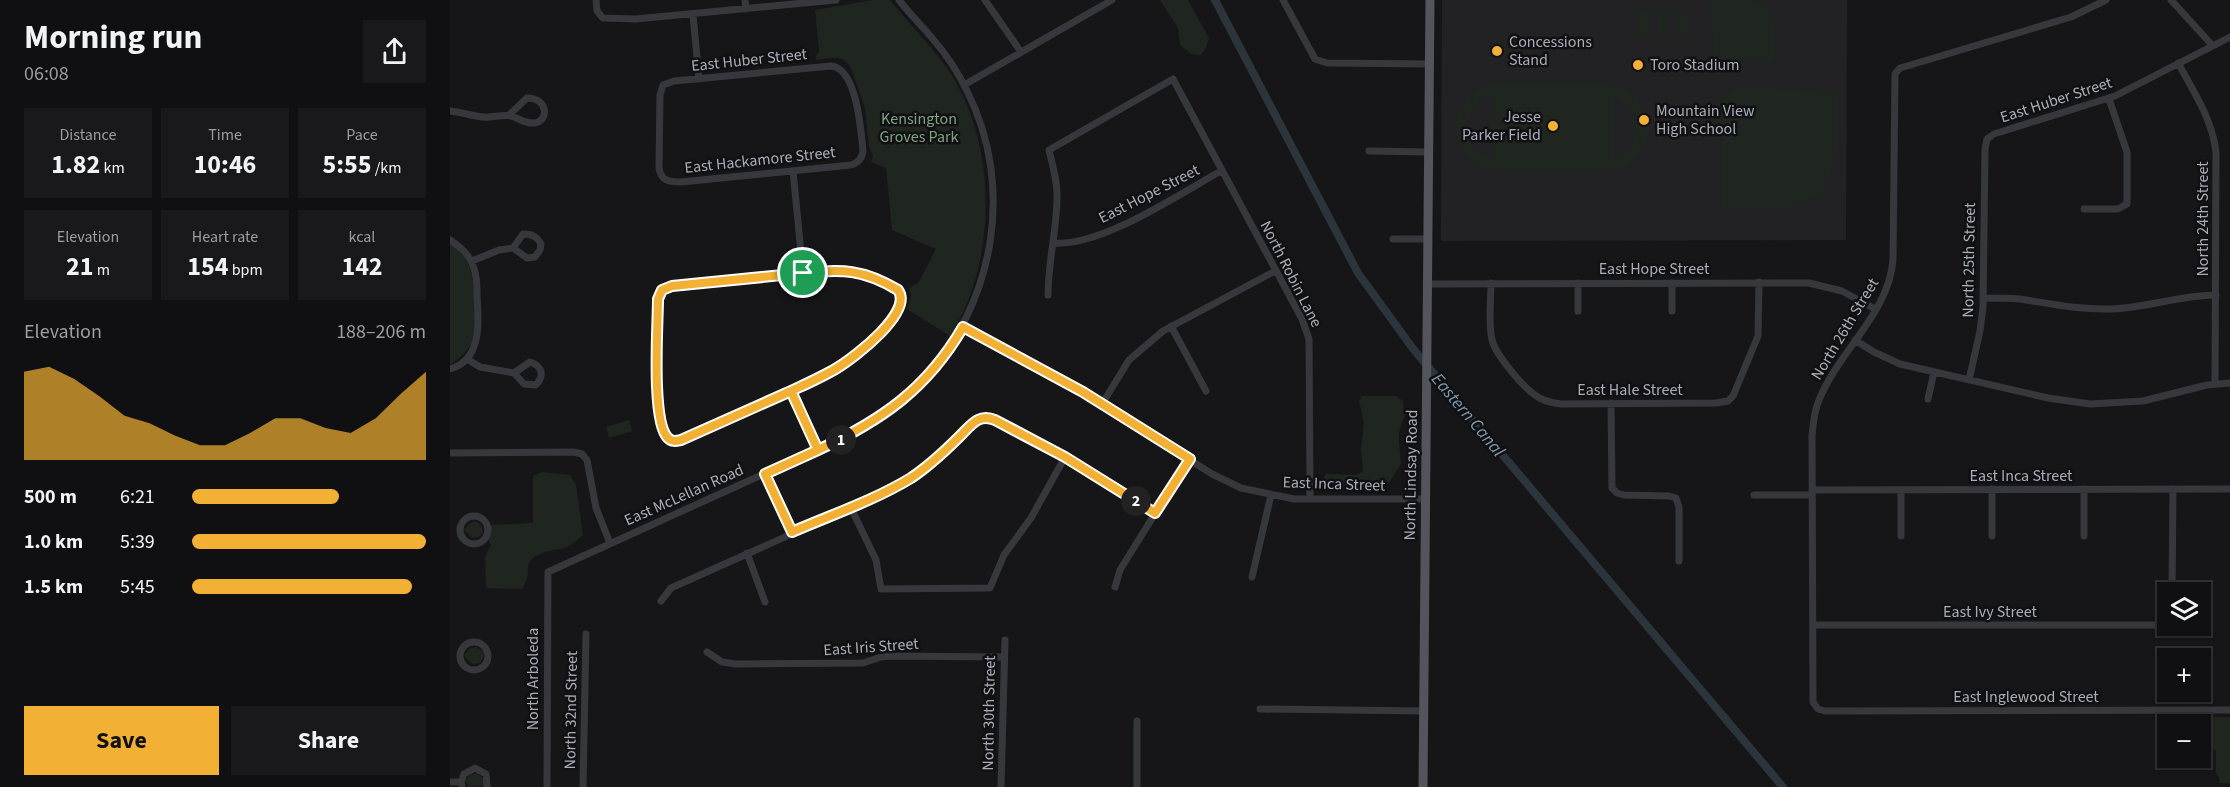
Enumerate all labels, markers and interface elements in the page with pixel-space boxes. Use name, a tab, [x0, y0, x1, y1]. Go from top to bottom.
text: Morning run	[24, 14, 202, 61]
button: share	[363, 20, 426, 83]
place label: Concessions Stand	[1509, 31, 1592, 71]
street label: East Huber Street	[690, 43, 809, 77]
marker: Concessions Stand	[1490, 44, 1504, 58]
place label: Toro Stadium	[1650, 54, 1740, 76]
marker: Toro Stadium	[1631, 58, 1645, 72]
text: 06:08	[24, 60, 69, 88]
street label: East Huber Street	[1997, 71, 2115, 128]
place label: Mountain View High School	[1656, 100, 1755, 140]
place label: Jesse Parker Field	[1462, 106, 1541, 146]
park label: Kensington Groves Park	[879, 108, 959, 148]
marker: Mountain View High School	[1637, 113, 1651, 127]
marker: Jesse Parker Field	[1546, 119, 1560, 133]
text: Distance	[60, 124, 116, 146]
text: Time	[208, 124, 242, 146]
text: Pace	[346, 124, 378, 146]
street label: East Hackamore Street	[683, 141, 837, 179]
text: 1.82	[51, 146, 100, 183]
text: 10:46	[194, 146, 256, 183]
text: 5:55	[323, 146, 372, 183]
text: km	[100, 157, 125, 179]
text: /km	[372, 157, 401, 179]
street label: East Hope Street	[1095, 159, 1204, 229]
street label: North 24th Street	[2192, 161, 2214, 277]
street label: North 25th Street	[1957, 202, 1981, 318]
street label: North Robin Lane	[1255, 217, 1327, 331]
text: Elevation	[57, 226, 119, 248]
text: Heart rate	[192, 226, 258, 248]
text: kcal	[349, 226, 375, 248]
pin	[777, 247, 828, 298]
text: 21	[66, 248, 94, 285]
text: 154	[187, 248, 228, 285]
text: 142	[341, 248, 383, 285]
icon: arrive	[786, 256, 819, 289]
street label: East Hope Street	[1599, 258, 1710, 280]
text: m	[94, 259, 110, 281]
text: bpm	[228, 259, 263, 281]
street label: North 26th Street	[1806, 273, 1884, 384]
text: Elevation	[24, 318, 102, 346]
text: 188–206 m	[336, 318, 426, 346]
water label: Eastern Canal	[1425, 368, 1511, 463]
street label: East Hale Street	[1577, 379, 1683, 401]
street label: North Lindsay Road	[1399, 409, 1423, 541]
pin: 1	[826, 425, 856, 455]
text: 1	[837, 429, 845, 451]
street label: East McLellan Road	[621, 459, 747, 531]
street label: East Inca Street	[1970, 465, 2073, 487]
street label: East Inca Street	[1282, 471, 1386, 497]
text: 500 m	[24, 483, 77, 511]
text: 6:21	[120, 483, 155, 511]
pin: 2	[1121, 486, 1151, 516]
text: 2	[1132, 490, 1140, 512]
text: 1.0 km	[24, 528, 83, 556]
text: 5:39	[120, 528, 155, 556]
text: 1.5 km	[24, 573, 83, 601]
text: 5:45	[120, 573, 155, 601]
map controls	[2157, 582, 2211, 768]
button: layers	[2157, 582, 2211, 636]
street label: East Ivy Street	[1943, 601, 2038, 623]
street label: North Arboleda	[522, 628, 544, 730]
street label: East Iris Street	[823, 633, 920, 661]
button: +	[2157, 648, 2211, 702]
street label: North 32nd Street	[559, 650, 583, 770]
street label: North 30th Street	[977, 655, 1001, 771]
street label: East Inglewood Street	[1953, 686, 2099, 708]
button: Save	[24, 706, 219, 775]
button: Share	[231, 706, 426, 775]
button: −	[2157, 714, 2211, 768]

